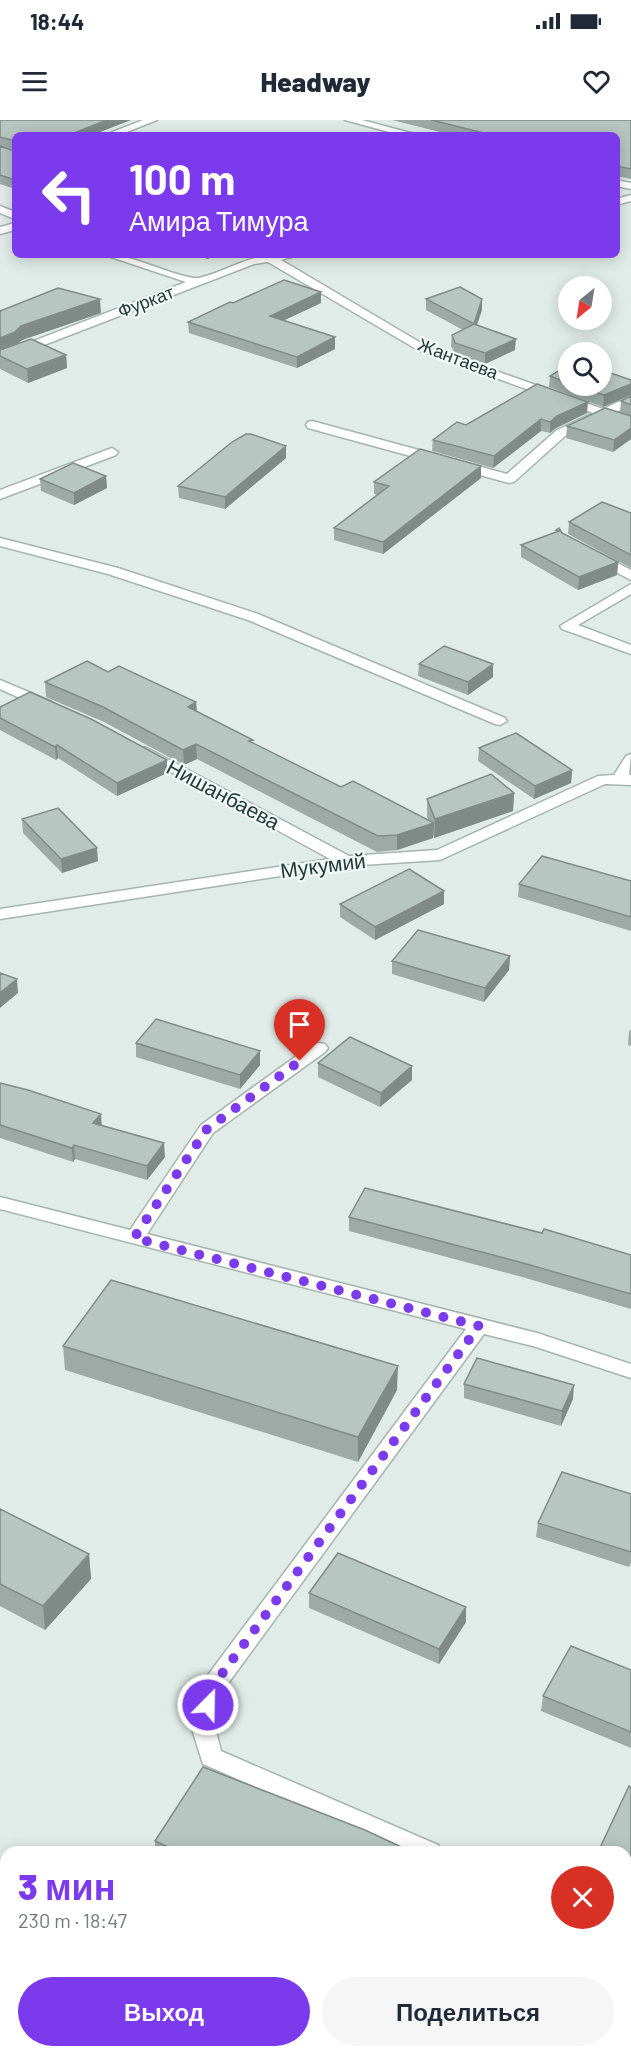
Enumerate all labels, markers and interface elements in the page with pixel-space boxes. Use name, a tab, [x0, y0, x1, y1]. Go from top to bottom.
text: 18:44	[30, 8, 84, 34]
icon: menu	[18, 65, 51, 98]
text: Headway	[260, 65, 371, 97]
icon: heart	[580, 65, 613, 98]
text: 100 m	[129, 153, 235, 203]
icon: left	[30, 156, 108, 234]
text: Амира Тимура	[129, 204, 309, 236]
north arrow	[558, 276, 612, 330]
map controls	[558, 276, 612, 396]
street label: Фуркат	[114, 280, 177, 322]
street label: Жантаева	[415, 333, 503, 384]
button: search	[558, 342, 612, 396]
street label: Нишанбаева	[163, 753, 285, 834]
street label: Мукумий	[279, 847, 367, 882]
pin	[274, 999, 325, 1061]
icon: arrive	[283, 1008, 316, 1041]
position arrow	[176, 1673, 240, 1737]
text: 3 мин	[18, 1864, 115, 1907]
button: close	[551, 1866, 614, 1929]
text: 230 m · 18:47	[18, 1908, 127, 1932]
button: Выход	[18, 1977, 310, 2046]
button: Поделиться	[322, 1977, 614, 2046]

